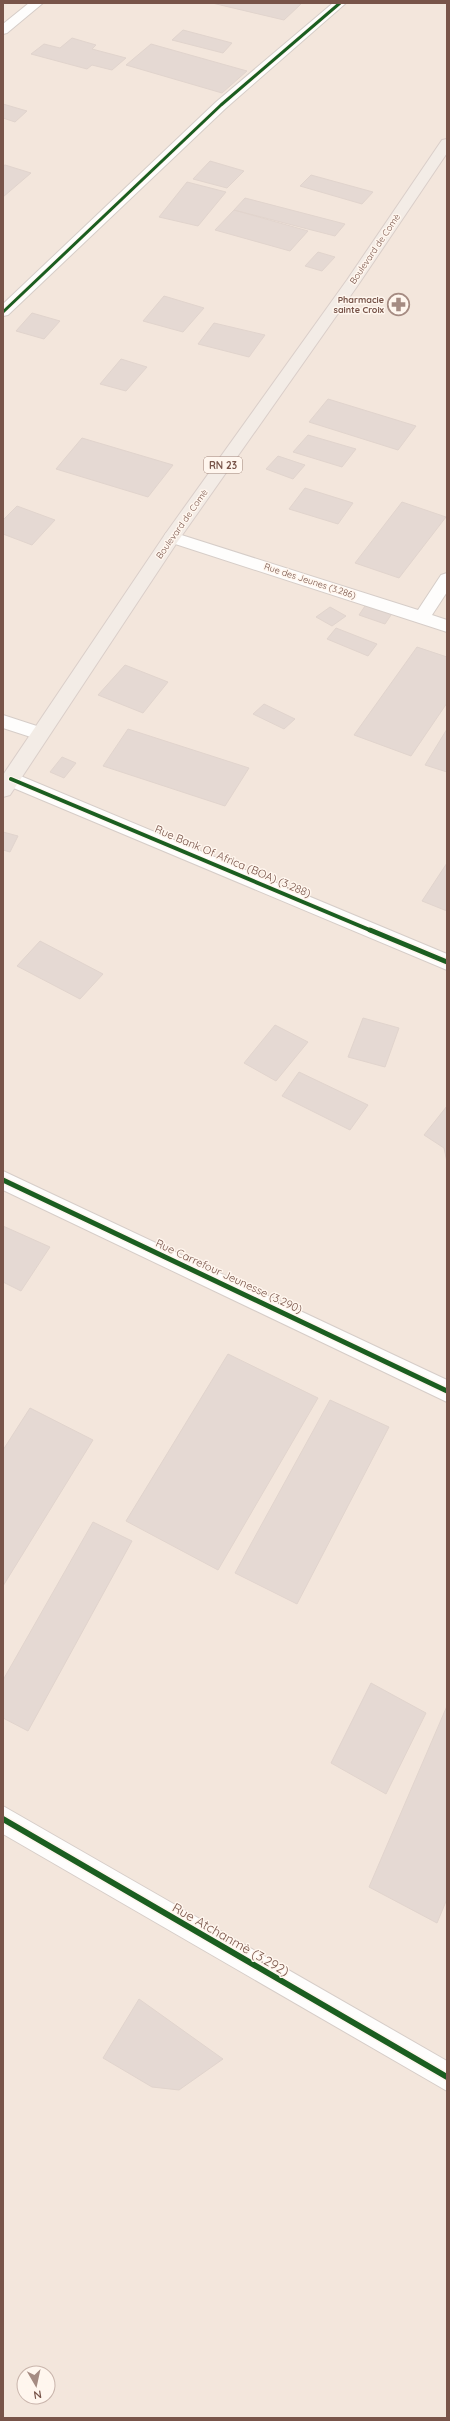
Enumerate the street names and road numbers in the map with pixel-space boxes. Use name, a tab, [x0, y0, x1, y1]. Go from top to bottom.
street label: Boulevard de Comè	[347, 211, 402, 286]
road number: RN 23	[204, 457, 242, 473]
street label: Boulevard de Comè	[153, 487, 210, 561]
street label: Rue des Jeunes (3.286)	[263, 560, 357, 601]
street label: Rue Bank Of Africa (BOA) (3.288)	[153, 822, 313, 900]
street label: Rue Carrefour Jeunesse (3.290)	[153, 1236, 305, 1316]
street label: Rue Atchanmè (3.292)	[170, 1899, 292, 1979]

